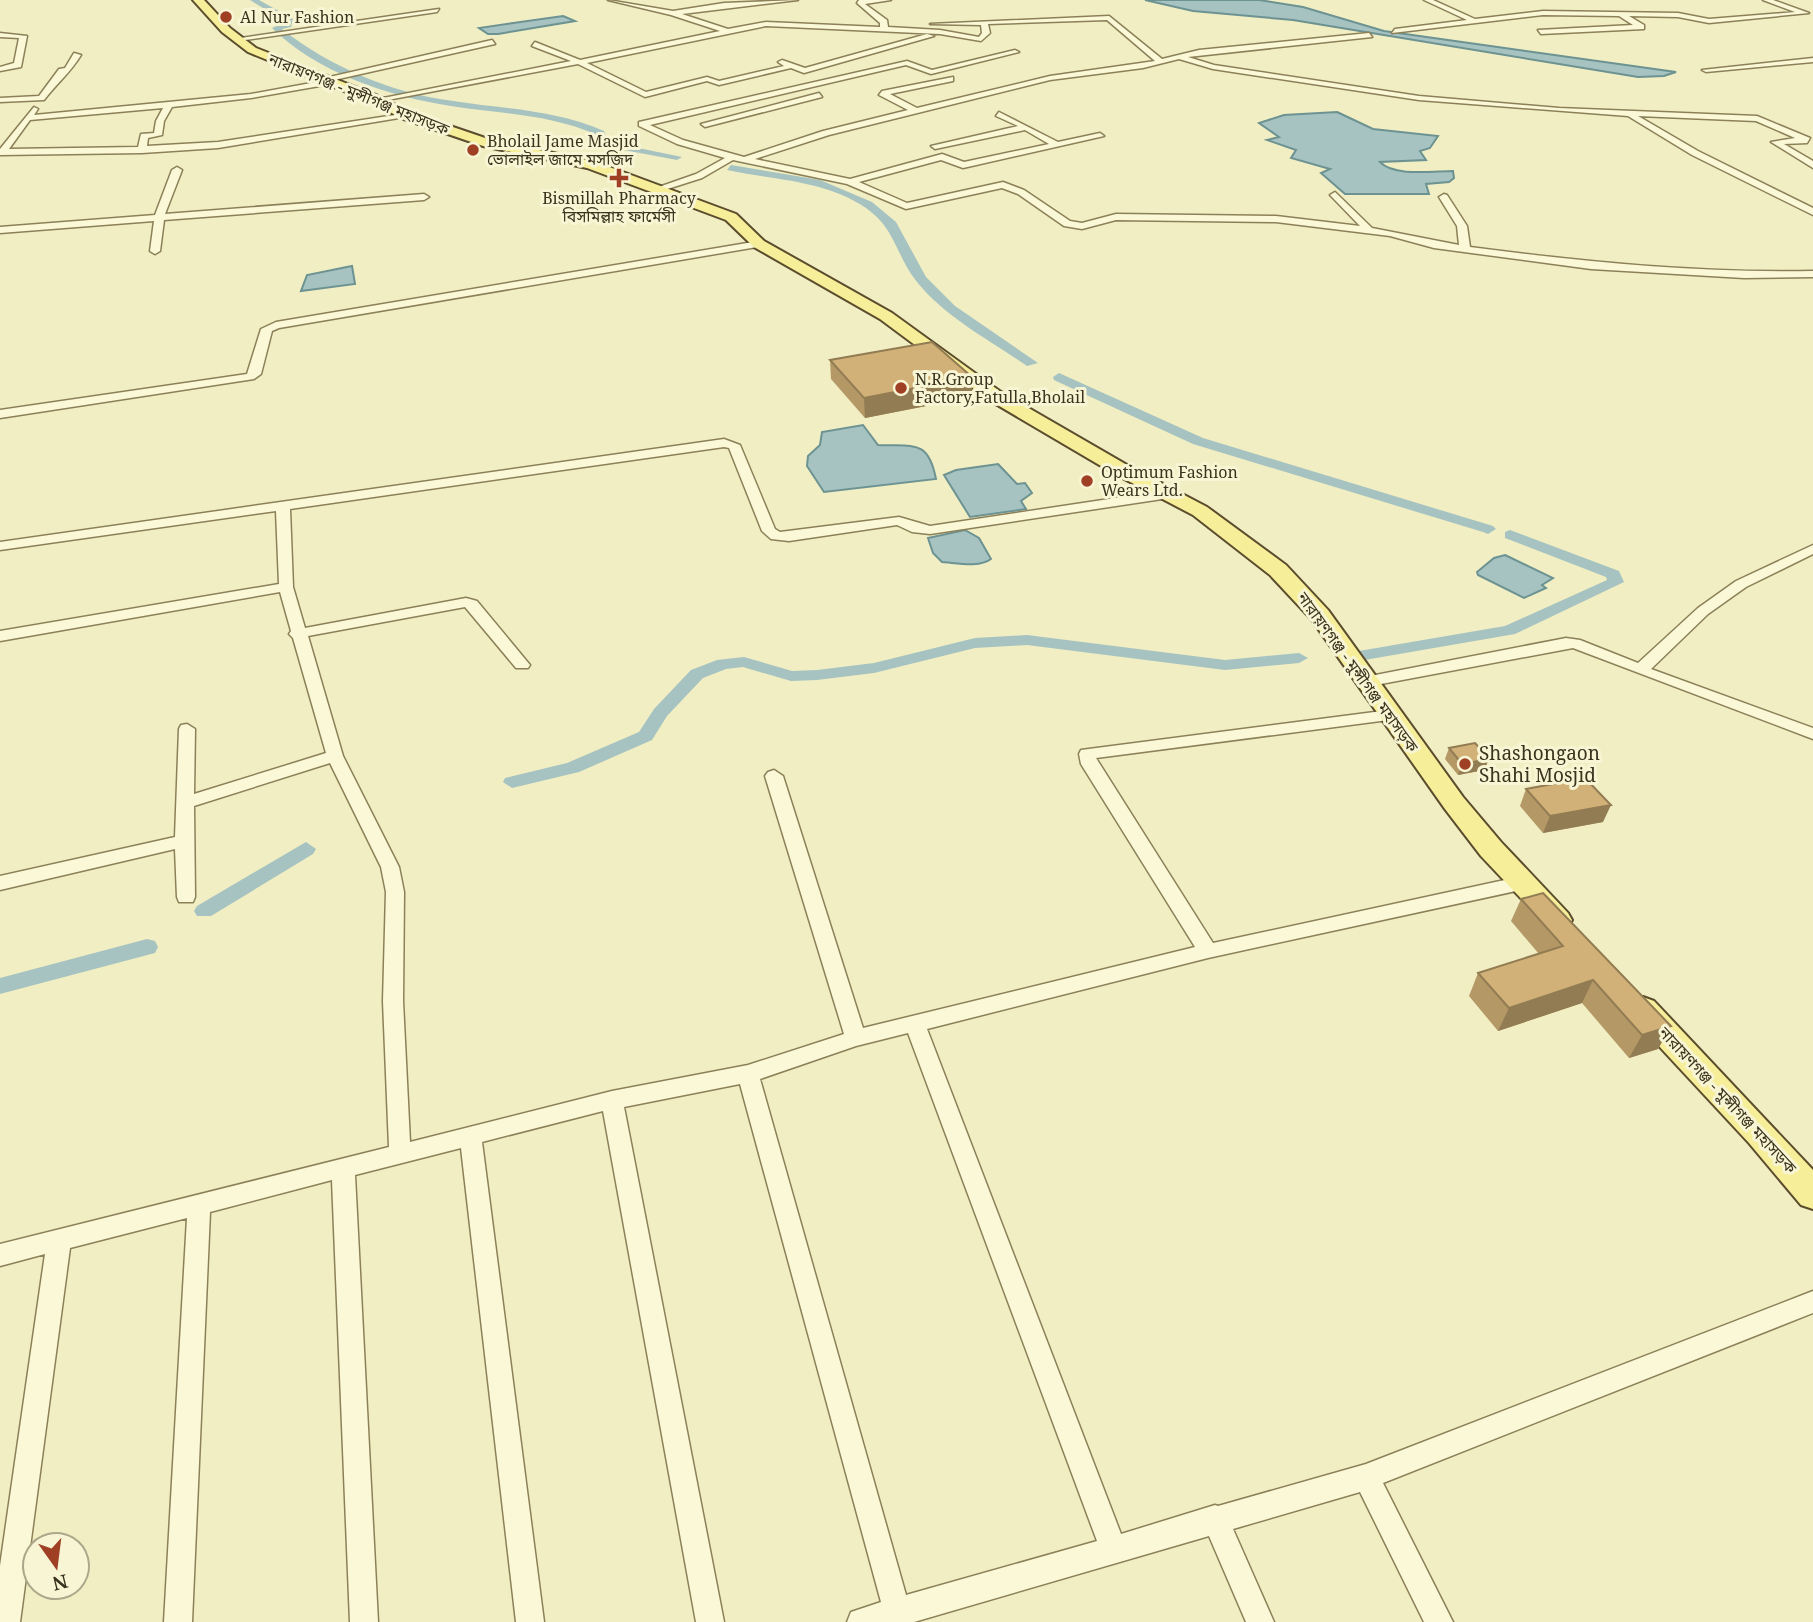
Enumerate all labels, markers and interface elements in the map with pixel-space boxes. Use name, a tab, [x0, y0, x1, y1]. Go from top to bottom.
place label: Al Nur Fashion	[240, 6, 354, 28]
marker: Al Nur Fashion	[218, 9, 234, 25]
street label: নারায়ণগঞ্জ - মুন্সীগঞ্জ মহাসড়ক	[265, 47, 454, 141]
place label: Bholail Jame Masjid ভোলাইল জামে মসজিদ	[487, 130, 639, 170]
marker: Bholail Jame Masjid ভোলাইল জামে মসজিদ	[465, 142, 481, 158]
marker: Bismillah Pharmacy বিসমিল্লাহ ফার্মেসী	[611, 170, 627, 186]
place label: Bismillah Pharmacy বিসমিল্লাহ ফার্মেসী	[542, 187, 697, 227]
place label: N.R.Group Factory,Fatulla,Bholail	[915, 368, 1085, 408]
marker: N.R.Group Factory,Fatulla,Bholail	[893, 380, 909, 396]
place label: Optimum Fashion Wears Ltd.	[1101, 461, 1238, 501]
marker: Optimum Fashion Wears Ltd.	[1079, 473, 1095, 489]
street label: নারায়ণগঞ্জ - মুন্সীগঞ্জ মহাসড়ক	[1292, 587, 1424, 757]
place label: Shashongaon Shahi Mosjid	[1479, 740, 1600, 788]
marker: Shashongaon Shahi Mosjid	[1457, 756, 1473, 772]
street label: নারায়ণগঞ্জ - মুন্সীগঞ্জ মহাসড়ক	[1654, 1021, 1803, 1179]
north arrow	[21, 1531, 91, 1601]
text: N	[50, 1568, 71, 1597]

